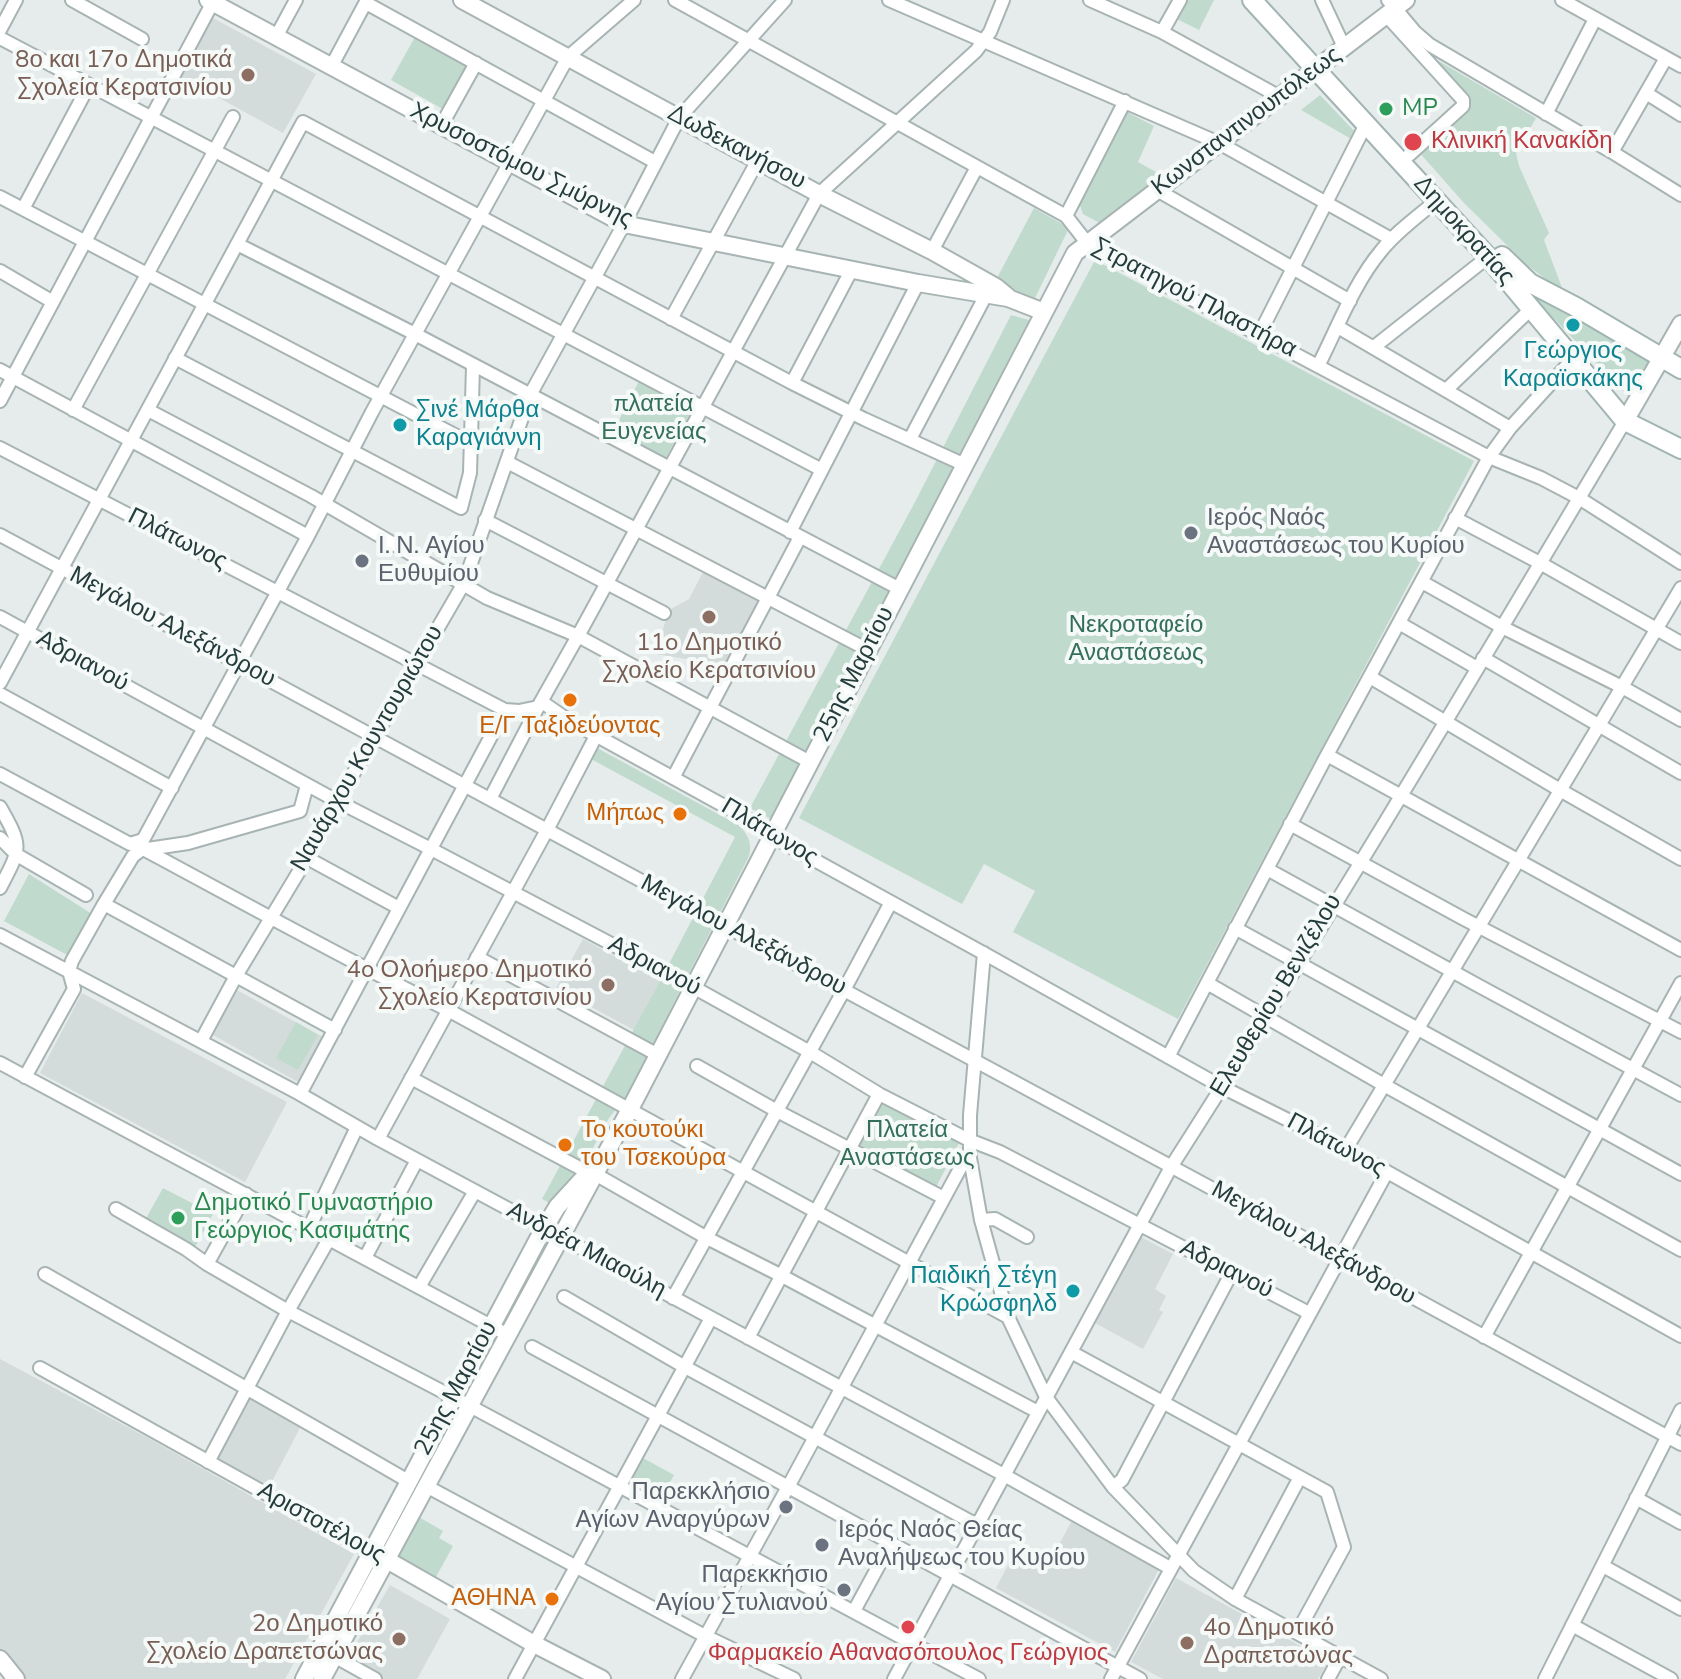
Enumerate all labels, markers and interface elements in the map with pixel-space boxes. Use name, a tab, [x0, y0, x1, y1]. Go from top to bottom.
street label: Κωνσταντινουπόλεως	[1147, 41, 1347, 203]
place label: 8ο και 17ο Δημοτικά Σχολεία Κερατσινίου	[15, 47, 232, 103]
marker: 8ο και 17ο Δημοτικά Σχολεία Κερατσινίου	[239, 66, 257, 84]
place label: MP	[1402, 95, 1438, 123]
street label: Χρυσοστόμου Σμύρνης	[405, 97, 637, 235]
street label: Δωδεκανήσου	[662, 99, 810, 197]
marker: MP	[1377, 100, 1395, 118]
place label: Κλινική Κανακίδη	[1431, 128, 1613, 156]
marker: Κλινική Κανακίδη	[1402, 131, 1424, 153]
street label: Δημοκρατίας	[1406, 170, 1520, 292]
street label: Στρατηγού Πλαστήρα	[1087, 233, 1301, 365]
marker: Γεώργιος Καραϊσκάκης	[1564, 316, 1582, 334]
place label: Γεώργιος Καραϊσκάκης	[1503, 338, 1643, 394]
park label: πλατεία Ευγενείας	[601, 391, 707, 447]
place label: Σινέ Μάρθα Καραγιάννη	[416, 397, 542, 453]
marker: Σινέ Μάρθα Καραγιάννη	[391, 416, 409, 434]
street label: Πλάτωνος	[123, 503, 231, 577]
place label: Ιερός Ναός Αναστάσεως του Κυρίου	[1207, 505, 1465, 561]
marker: Ιερός Ναός Αναστάσεως του Κυρίου	[1182, 524, 1200, 542]
place label: Ι. Ν. Αγίου Ευθυμίου	[378, 533, 485, 589]
marker: Ι. Ν. Αγίου Ευθυμίου	[353, 552, 371, 570]
street label: Μεγάλου Αλεξάνδρου	[64, 562, 280, 694]
street label: 25ης Μαρτίου	[808, 602, 902, 748]
marker: 11o Δημοτικό Σχολείο Κερατσινίου	[700, 608, 718, 626]
park label: Νεκροταφείο Αναστάσεως	[1068, 612, 1204, 668]
street label: Ναυάρχου Κουντουριώτου	[286, 621, 450, 877]
street label: Αδριανού	[31, 625, 133, 699]
place label: 11o Δημοτικό Σχολείο Κερατσινίου	[602, 630, 816, 686]
marker: Ε/Γ Ταξιδεύοντας	[561, 691, 579, 709]
place label: Ε/Γ Ταξιδεύοντας	[479, 713, 661, 741]
street label: Πλάτωνος	[715, 793, 823, 873]
place label: Μήπως	[586, 800, 664, 828]
marker: Μήπως	[671, 805, 689, 823]
street label: Μεγάλου Αλεξάνδρου	[635, 870, 851, 1002]
street label: Ελευθερίου Βενιζέλου	[1205, 890, 1349, 1102]
street label: Αδριανού	[603, 931, 705, 1003]
place label: 4o Ολοήμερο Δημοτικό Σχολείο Κερατσινίου	[347, 957, 592, 1013]
marker: 4o Ολοήμερο Δημοτικό Σχολείο Κερατσινίου	[599, 976, 617, 994]
street label: Πλάτωνος	[1282, 1108, 1390, 1184]
place label: Το κουτούκι του Τσεκούρα	[581, 1117, 726, 1173]
park label: Πλατεία Αναστάσεως	[839, 1117, 975, 1173]
marker: Το κουτούκι του Τσεκούρα	[556, 1136, 574, 1154]
street label: Μεγάλου Αλεξάνδρου	[1206, 1176, 1420, 1312]
place label: Δημοτικό Γυμναστήριο Γεώργιος Κασιμάτης	[194, 1190, 433, 1246]
street label: Ανδρέα Μιαούλη	[501, 1197, 671, 1305]
marker: Δημοτικό Γυμναστήριο Γεώργιος Κασιμάτης	[169, 1209, 187, 1227]
street label: Αδριανού	[1175, 1234, 1277, 1306]
place label: Παιδική Στέγη Κρώσφηλδ	[910, 1263, 1057, 1319]
marker: Παιδική Στέγη Κρώσφηλδ	[1064, 1282, 1082, 1300]
street label: 25ης Μαρτίου	[409, 1317, 505, 1461]
street label: Αριστοτέλους	[252, 1477, 390, 1571]
place label: Παρεκκλήσιο Αγίων Αναργύρων	[576, 1479, 770, 1535]
marker: Παρεκκλήσιο Αγίων Αναργύρων	[777, 1498, 795, 1516]
place label: Ιερός Ναός Θείας Αναλήψεως του Κυρίου	[838, 1517, 1085, 1573]
marker: Ιερός Ναός Θείας Αναλήψεως του Κυρίου	[813, 1536, 831, 1554]
place label: Παρεκκήσιο Αγίου Στυλιανού	[656, 1562, 828, 1618]
marker: Παρεκκήσιο Αγίου Στυλιανού	[835, 1581, 853, 1599]
place label: ΑΘΗΝΑ	[451, 1585, 536, 1613]
marker: ΑΘΗΝΑ	[543, 1590, 561, 1608]
place label: 2ο Δημοτικό Σχολείο Δραπετσώνας	[146, 1611, 383, 1667]
place label: 4ο Δημοτικό Δραπετσώνας	[1203, 1615, 1353, 1671]
marker: Φαρμακείο Αθανασόπουλος Γεώργιος	[899, 1618, 917, 1636]
marker: 2ο Δημοτικό Σχολείο Δραπετσώνας	[390, 1630, 408, 1648]
marker: 4ο Δημοτικό Δραπετσώνας	[1178, 1634, 1196, 1652]
place label: Φαρμακείο Αθανασόπουλος Γεώργιος	[708, 1640, 1108, 1668]

